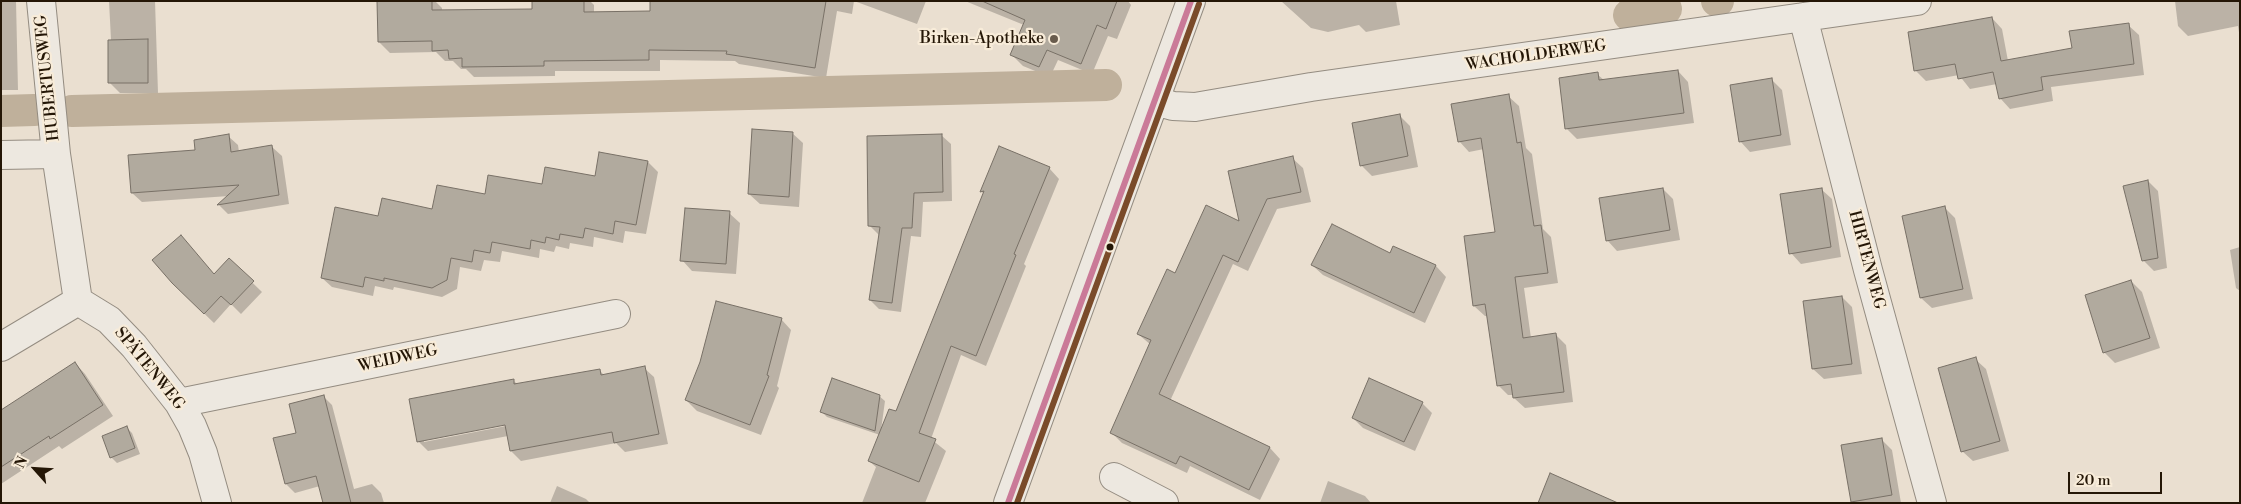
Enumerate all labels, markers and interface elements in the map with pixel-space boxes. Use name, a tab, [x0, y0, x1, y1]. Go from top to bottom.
street label: HUBERTUSWEG	[32, 14, 64, 142]
place label: Birken-Apotheke	[920, 29, 1044, 49]
marker: Birken-Apotheke	[1048, 33, 1060, 45]
street label: WACHOLDERWEG	[1464, 37, 1608, 75]
street label: HIRTENWEG	[1844, 208, 1888, 312]
unlabelled marker	[1105, 242, 1115, 252]
street label: SPÄTENWEG	[110, 324, 188, 414]
street label: WEIDWEG	[357, 341, 439, 377]
north arrow	[10, 444, 60, 494]
text: N	[11, 454, 32, 471]
scale bar	[2071, 462, 2165, 494]
text: 20 m	[2076, 471, 2111, 490]

